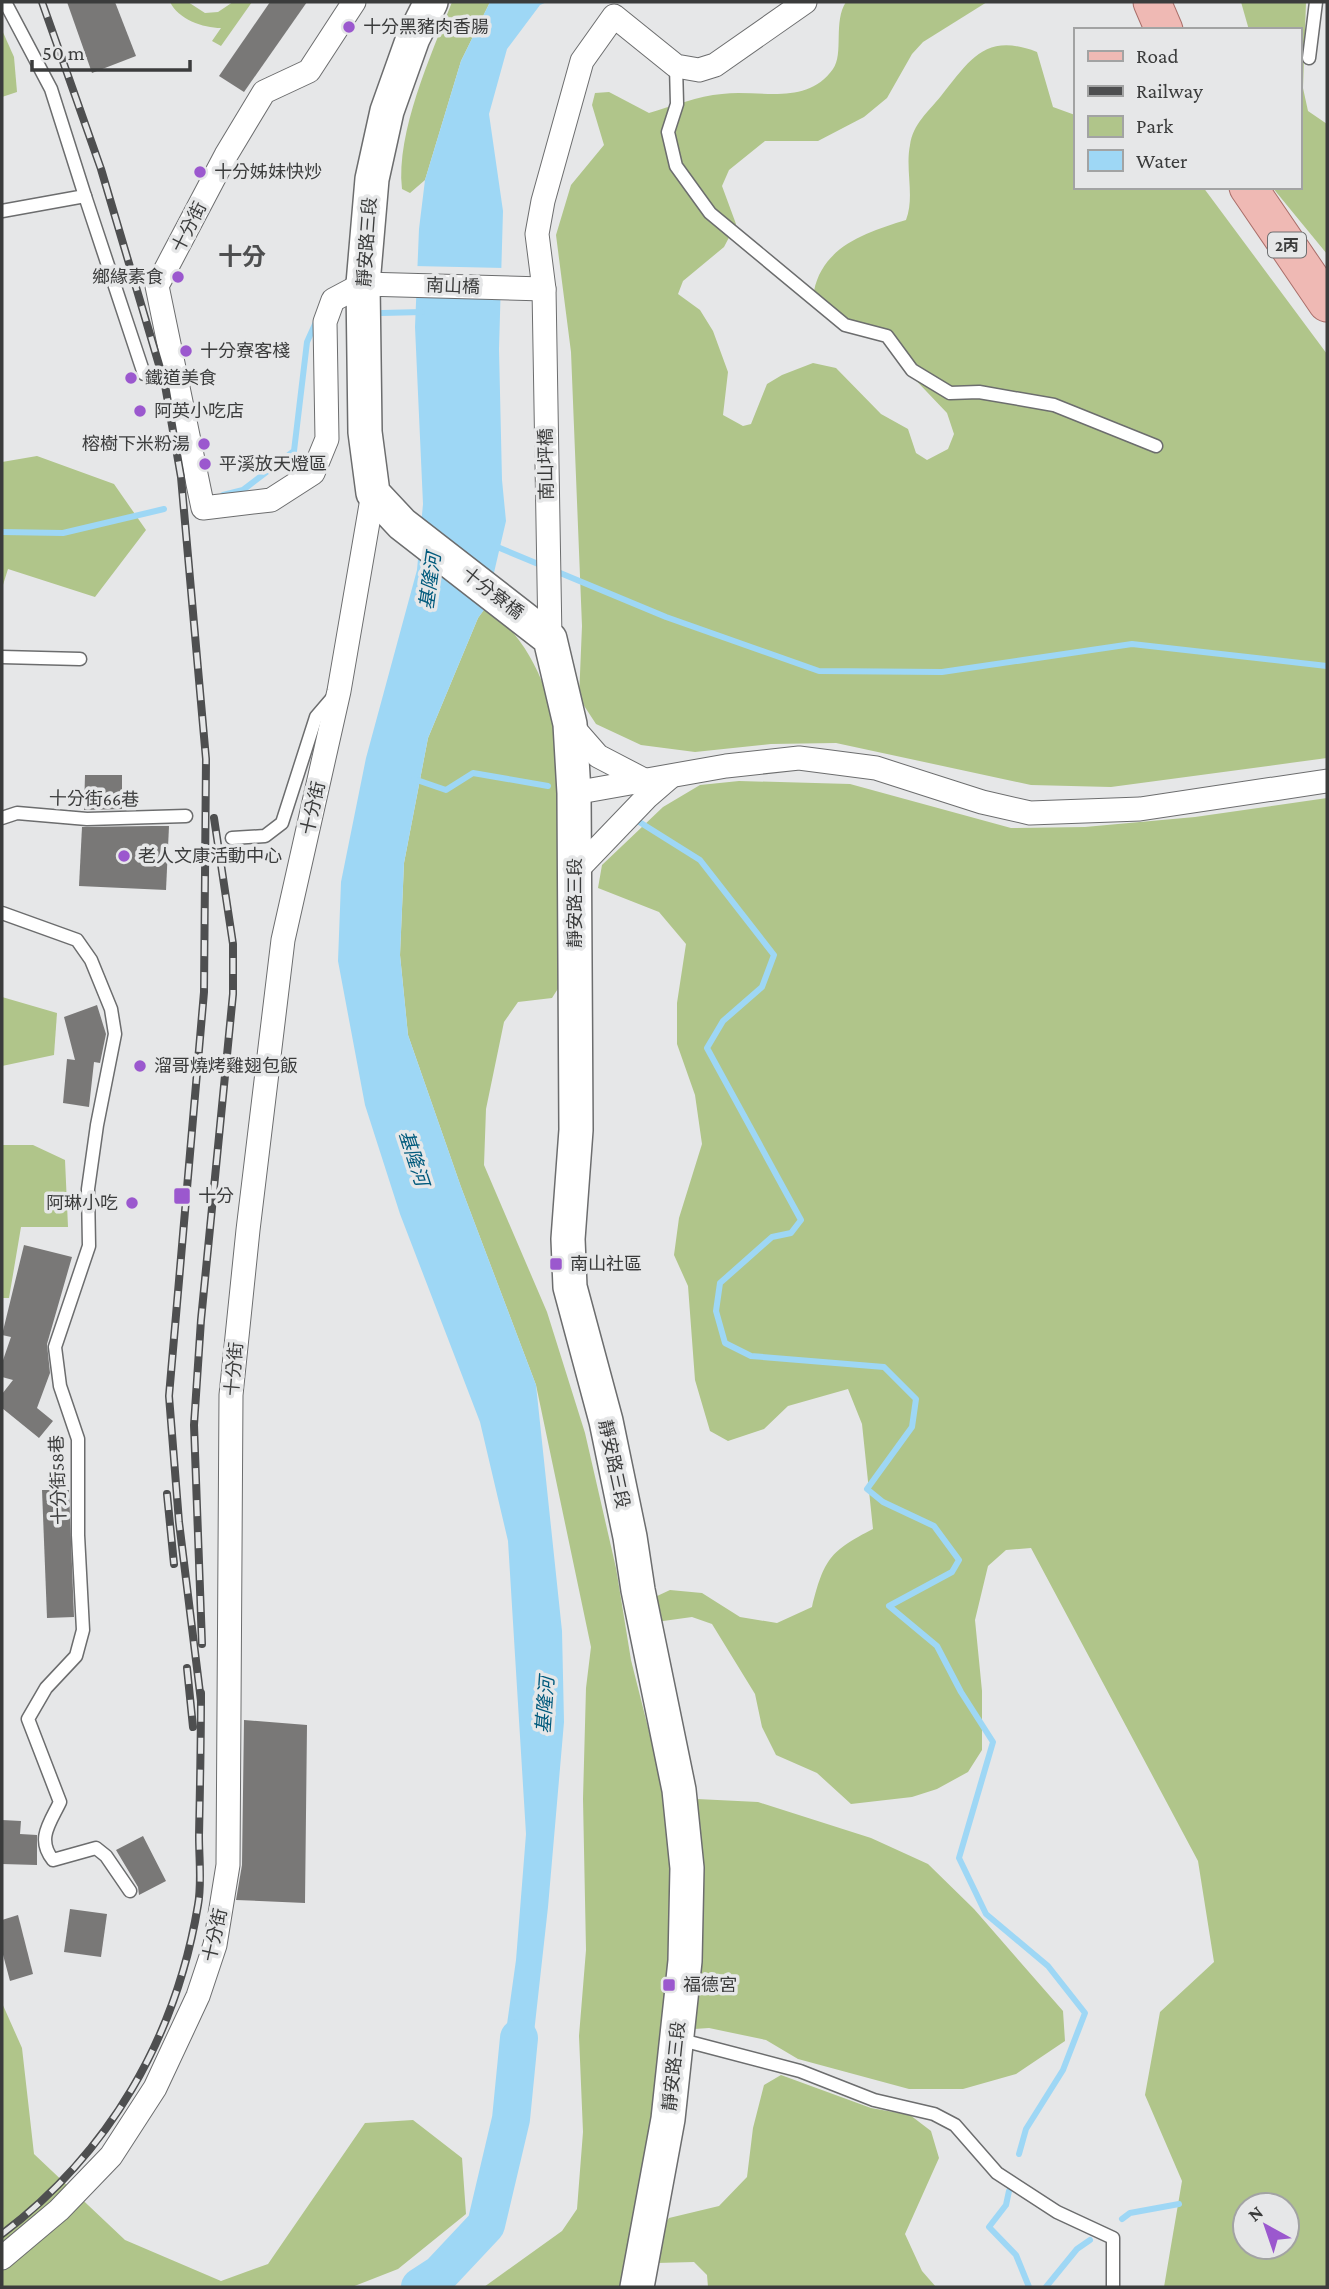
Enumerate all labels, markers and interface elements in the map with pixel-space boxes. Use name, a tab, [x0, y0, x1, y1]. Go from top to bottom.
place label: 十分黑豬肉香腸	[363, 17, 489, 37]
marker: 十分黑豬肉香腸	[341, 19, 357, 35]
scale bar	[32, 28, 189, 72]
legend	[1074, 28, 1301, 189]
text: 50 m	[42, 41, 85, 65]
text: Road	[1136, 44, 1179, 68]
text: Railway	[1136, 79, 1203, 103]
text: Park	[1136, 114, 1173, 138]
text: Water	[1136, 149, 1188, 173]
place label: 十分姊妹快炒	[214, 162, 322, 182]
marker: 十分姊妹快炒	[192, 164, 208, 180]
street label: 靜安路三段	[354, 196, 380, 288]
street label: 十分街	[168, 198, 210, 256]
road number: 2丙	[1268, 232, 1306, 258]
district label: 十分	[218, 243, 266, 270]
place label: 鄉緣素食	[92, 267, 164, 287]
marker: 鄉緣素食	[170, 269, 186, 285]
street label: 南山橋	[426, 275, 480, 297]
place label: 十分寮客棧	[200, 341, 290, 361]
marker: 十分寮客棧	[178, 343, 194, 359]
place label: 鐵道美食	[145, 368, 217, 388]
marker: 鐵道美食	[123, 370, 139, 386]
place label: 阿英小吃店	[154, 401, 244, 421]
marker: 阿英小吃店	[132, 403, 148, 419]
street label: 南山坪橋	[535, 428, 557, 500]
place label: 榕樹下米粉湯	[82, 434, 190, 454]
marker: 榕樹下米粉湯	[196, 436, 212, 452]
place label: 平溪放天燈區	[219, 454, 327, 474]
marker: 平溪放天燈區	[197, 456, 213, 472]
water label: 基隆河	[416, 547, 445, 611]
street label: 十分寮橋	[458, 563, 528, 623]
street label: 十分街	[297, 779, 329, 837]
street label: 十分街66巷	[49, 788, 139, 810]
place label: 老人文康活動中心	[138, 846, 282, 866]
marker: 老人文康活動中心	[116, 848, 132, 864]
street label: 靜安路三段	[565, 858, 585, 948]
place label: 溜哥燒烤雞翅包飯	[154, 1056, 298, 1076]
marker: 溜哥燒烤雞翅包飯	[132, 1058, 148, 1074]
water label: 基隆河	[395, 1128, 434, 1192]
marker: 十分	[172, 1186, 192, 1206]
place label: 十分	[198, 1186, 234, 1206]
place label: 阿琳小吃	[46, 1193, 118, 1213]
marker: 阿琳小吃	[124, 1195, 140, 1211]
place label: 南山社區	[570, 1254, 642, 1274]
marker: 南山社區	[548, 1256, 564, 1272]
street label: 十分街	[222, 1341, 246, 1397]
street label: 靜安路三段	[595, 1418, 633, 1510]
street label: 十分街58巷	[46, 1435, 70, 1525]
water label: 基隆河	[533, 1672, 558, 1734]
street label: 十分街	[199, 1906, 231, 1964]
place label: 福德宮	[683, 1975, 737, 1995]
marker: 福德宮	[661, 1977, 677, 1993]
street label: 靜安路三段	[659, 2020, 689, 2112]
north arrow	[1231, 2191, 1301, 2261]
text: N	[1244, 2201, 1267, 2226]

